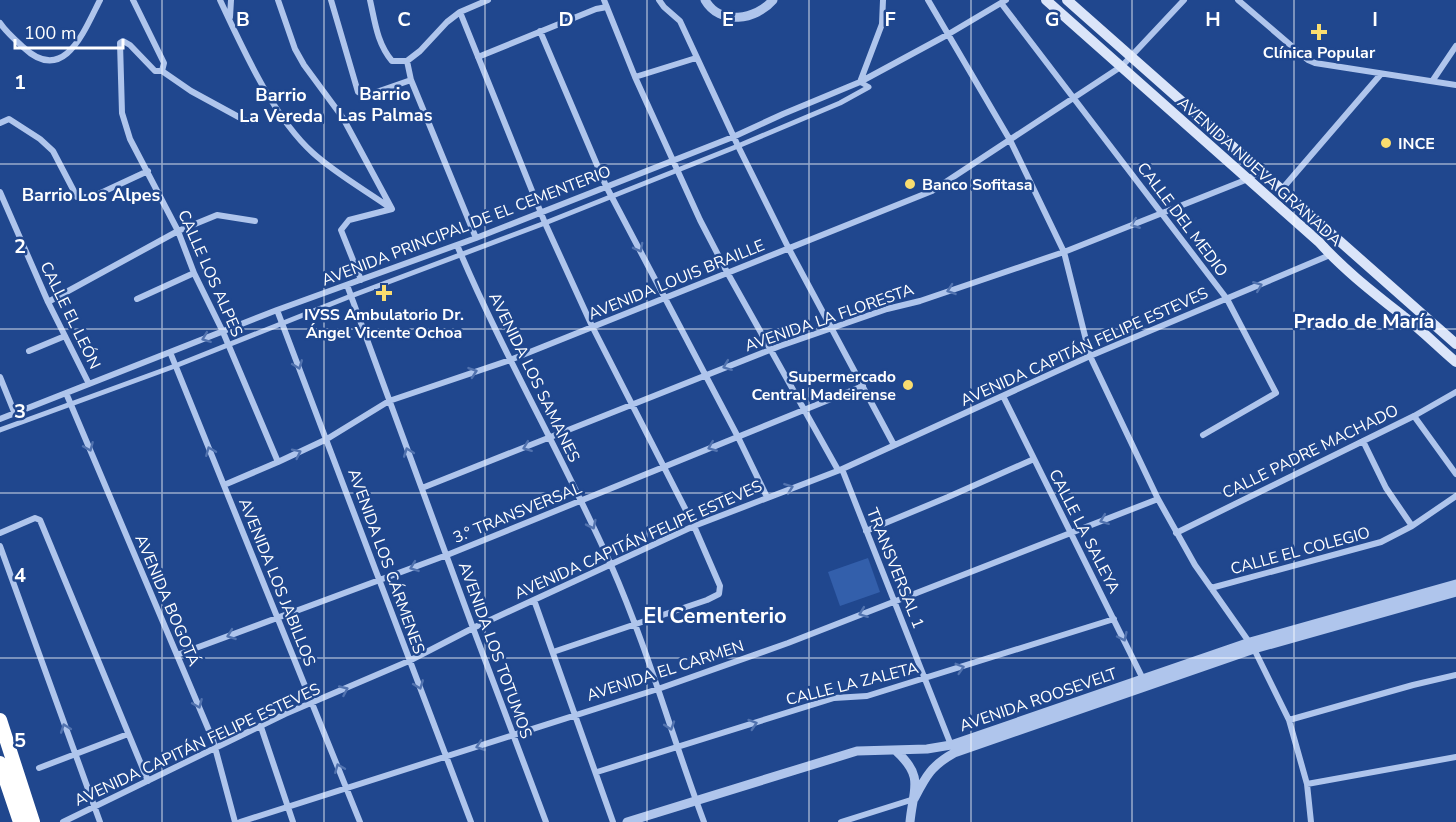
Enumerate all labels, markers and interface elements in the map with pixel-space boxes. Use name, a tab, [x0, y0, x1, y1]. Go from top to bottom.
text: B	[236, 6, 250, 33]
text: C	[397, 6, 411, 33]
text: D	[558, 6, 574, 33]
text: E	[722, 6, 734, 33]
text: F	[884, 6, 896, 33]
text: G	[1045, 6, 1059, 33]
text: H	[1205, 6, 1221, 33]
text: I	[1372, 6, 1378, 33]
scale bar	[15, 12, 123, 50]
text: 100 m	[24, 21, 76, 45]
marker: Clínica Popular	[1310, 23, 1328, 41]
place label: Clínica Popular	[1263, 42, 1376, 64]
text: 1	[14, 69, 26, 96]
district label: Barrio Las Palmas	[338, 82, 433, 127]
district label: Barrio La Vereda	[239, 83, 323, 128]
street label: AVENIDA NUEVA GRANADA	[1173, 92, 1346, 252]
place label: INCE	[1398, 133, 1435, 155]
marker: INCE	[1379, 136, 1393, 150]
street label: CALLE DEL MEDIO	[1132, 158, 1233, 281]
street label: AVENIDA PRINCIPAL DE EL CEMENTERIO	[319, 160, 614, 291]
place label: Banco Sofitasa	[922, 174, 1033, 196]
marker: Banco Sofitasa	[903, 177, 917, 191]
district label: Barrio Los Alpes	[22, 183, 161, 207]
street label: CALLE LOS ALPES	[172, 206, 248, 340]
one-way arrow	[1130, 217, 1141, 229]
text: 2	[14, 233, 26, 260]
street label: AVENIDA LOUIS BRAILLE	[585, 234, 768, 325]
one-way arrow	[631, 242, 643, 253]
street label: CALLE EL LEÓN	[35, 258, 106, 373]
street label: AVENIDA LA FLORESTA	[742, 279, 917, 357]
one-way arrow	[1251, 281, 1262, 293]
one-way arrow	[947, 282, 957, 295]
street label: AVENIDA CAPITÁN FELIPE ESTEVES	[957, 282, 1212, 412]
marker: IVSS Ambulatorio Dr. Ángel Vicente Ochoa	[375, 284, 393, 302]
street label: AVENIDA LOS SAMANES	[483, 289, 585, 466]
place label: IVSS Ambulatorio Dr. Ángel Vicente Ochoa	[304, 304, 464, 344]
district label: Prado de María	[1294, 308, 1434, 335]
one-way arrow	[201, 331, 212, 344]
one-way arrow	[291, 359, 303, 370]
one-way arrow	[723, 359, 734, 371]
place label: Supermercado Central Madeirense	[752, 366, 896, 406]
one-way arrow	[467, 367, 478, 380]
marker: Supermercado Central Madeirense	[901, 378, 915, 392]
text: 3	[14, 398, 26, 425]
street label: CALLE PADRE MACHADO	[1219, 400, 1402, 504]
one-way arrow	[522, 439, 533, 452]
one-way arrow	[707, 440, 718, 453]
one-way arrow	[81, 441, 93, 452]
one-way arrow	[205, 446, 217, 457]
one-way arrow	[403, 447, 416, 458]
one-way arrow	[290, 449, 301, 461]
street label: AVENIDA LOS CÁRMENES	[342, 466, 430, 657]
street label: CALLE LA SALEYA	[1043, 466, 1125, 598]
street label: AVENIDA CAPITÁN FELIPE ESTEVES	[511, 475, 766, 605]
street label: 3.° TRANSVERSAL	[450, 477, 585, 549]
one-way arrow	[784, 483, 794, 496]
street label: AVENIDA LOS JABILLOS	[233, 495, 321, 670]
street label: TRANSVERSAL 1	[861, 505, 929, 632]
one-way arrow	[1099, 513, 1109, 526]
one-way arrow	[584, 518, 596, 529]
street label: CALLE EL COLEGIO	[1228, 522, 1373, 580]
street label: AVENIDA BOGOTÁ	[129, 531, 205, 670]
street label: AVENIDA LOS TOTUMOS	[453, 559, 537, 742]
one-way arrow	[409, 560, 420, 573]
text: 4	[14, 562, 26, 589]
district label: El Cementerio	[643, 601, 787, 631]
one-way arrow	[858, 606, 869, 618]
one-way arrow	[226, 627, 237, 640]
one-way arrow	[1115, 630, 1127, 641]
street label: AVENIDA EL CARMEN	[584, 635, 747, 707]
street label: CALLE LA ZALETA	[784, 657, 921, 711]
one-way arrow	[954, 662, 965, 675]
street label: AVENIDA ROOSEVELT	[957, 663, 1120, 737]
street label: AVENIDA CAPITÁN FELIPE ESTEVES	[71, 678, 324, 812]
one-way arrow	[412, 679, 424, 690]
one-way arrow	[338, 685, 349, 697]
one-way arrow	[191, 697, 203, 708]
one-way arrow	[747, 719, 758, 731]
one-way arrow	[663, 720, 675, 731]
one-way arrow	[59, 723, 72, 734]
text: 5	[14, 727, 26, 754]
one-way arrow	[476, 739, 486, 752]
one-way arrow	[333, 763, 346, 773]

